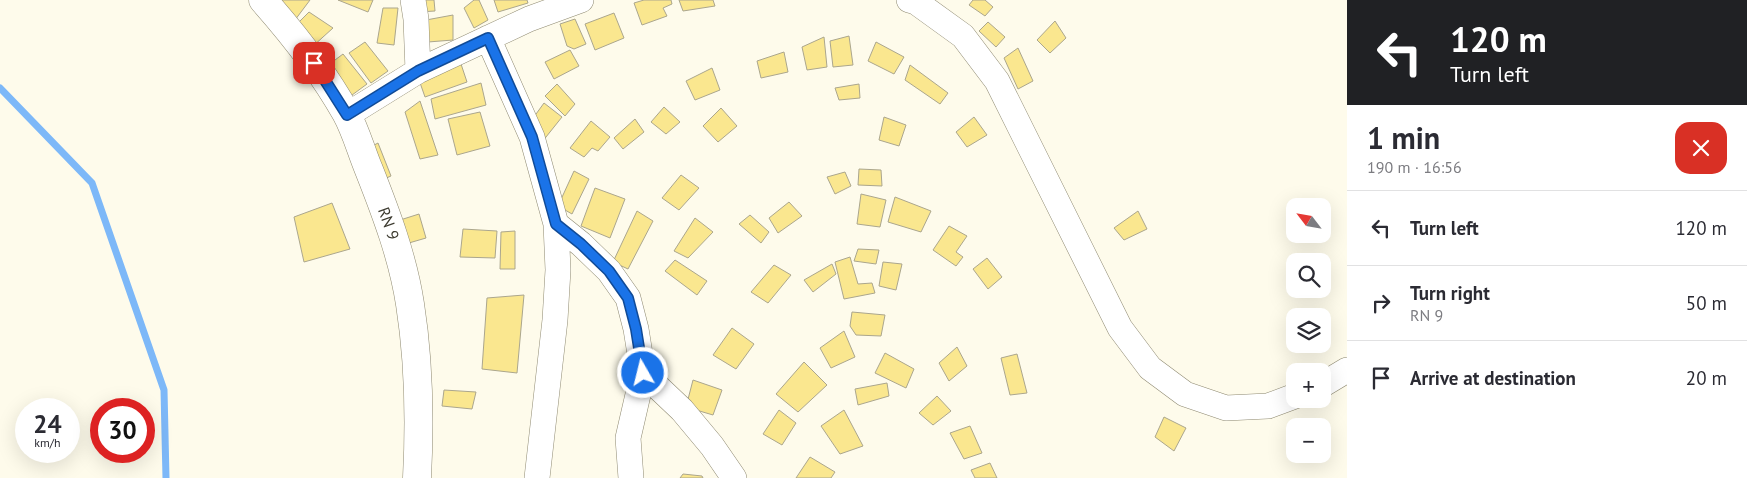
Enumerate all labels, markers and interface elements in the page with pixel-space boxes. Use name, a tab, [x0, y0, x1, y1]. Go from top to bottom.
text: 120 m	[1450, 16, 1547, 62]
icon: left	[1367, 20, 1432, 85]
pin	[293, 42, 335, 84]
icon: arrive	[300, 49, 328, 77]
text: Turn left	[1450, 60, 1529, 88]
text: 1 min	[1367, 118, 1440, 157]
button: close	[1675, 122, 1727, 174]
text: 190 m · 16:56	[1367, 157, 1462, 177]
north arrow	[1286, 198, 1331, 242]
map controls	[1286, 198, 1331, 463]
street label: RN 9	[374, 204, 404, 242]
icon: left	[1367, 214, 1395, 242]
text: Turn left	[1410, 216, 1479, 240]
text: 120 m	[1675, 216, 1727, 240]
button: search	[1286, 253, 1331, 298]
text: Turn right	[1410, 281, 1490, 305]
icon: right	[1367, 289, 1395, 317]
text: 50 m	[1686, 291, 1727, 315]
text: RN 9	[1410, 305, 1443, 325]
button: layers	[1286, 308, 1331, 353]
position arrow	[616, 346, 668, 398]
button: +	[1286, 363, 1331, 408]
icon: arrive	[1367, 364, 1395, 392]
text: Arrive at destination	[1410, 366, 1576, 390]
text: 20 m	[1686, 366, 1727, 390]
speed limit sign: 30	[90, 398, 155, 463]
text: 24	[33, 408, 62, 440]
button: −	[1286, 418, 1331, 463]
text: km/h	[34, 435, 61, 450]

